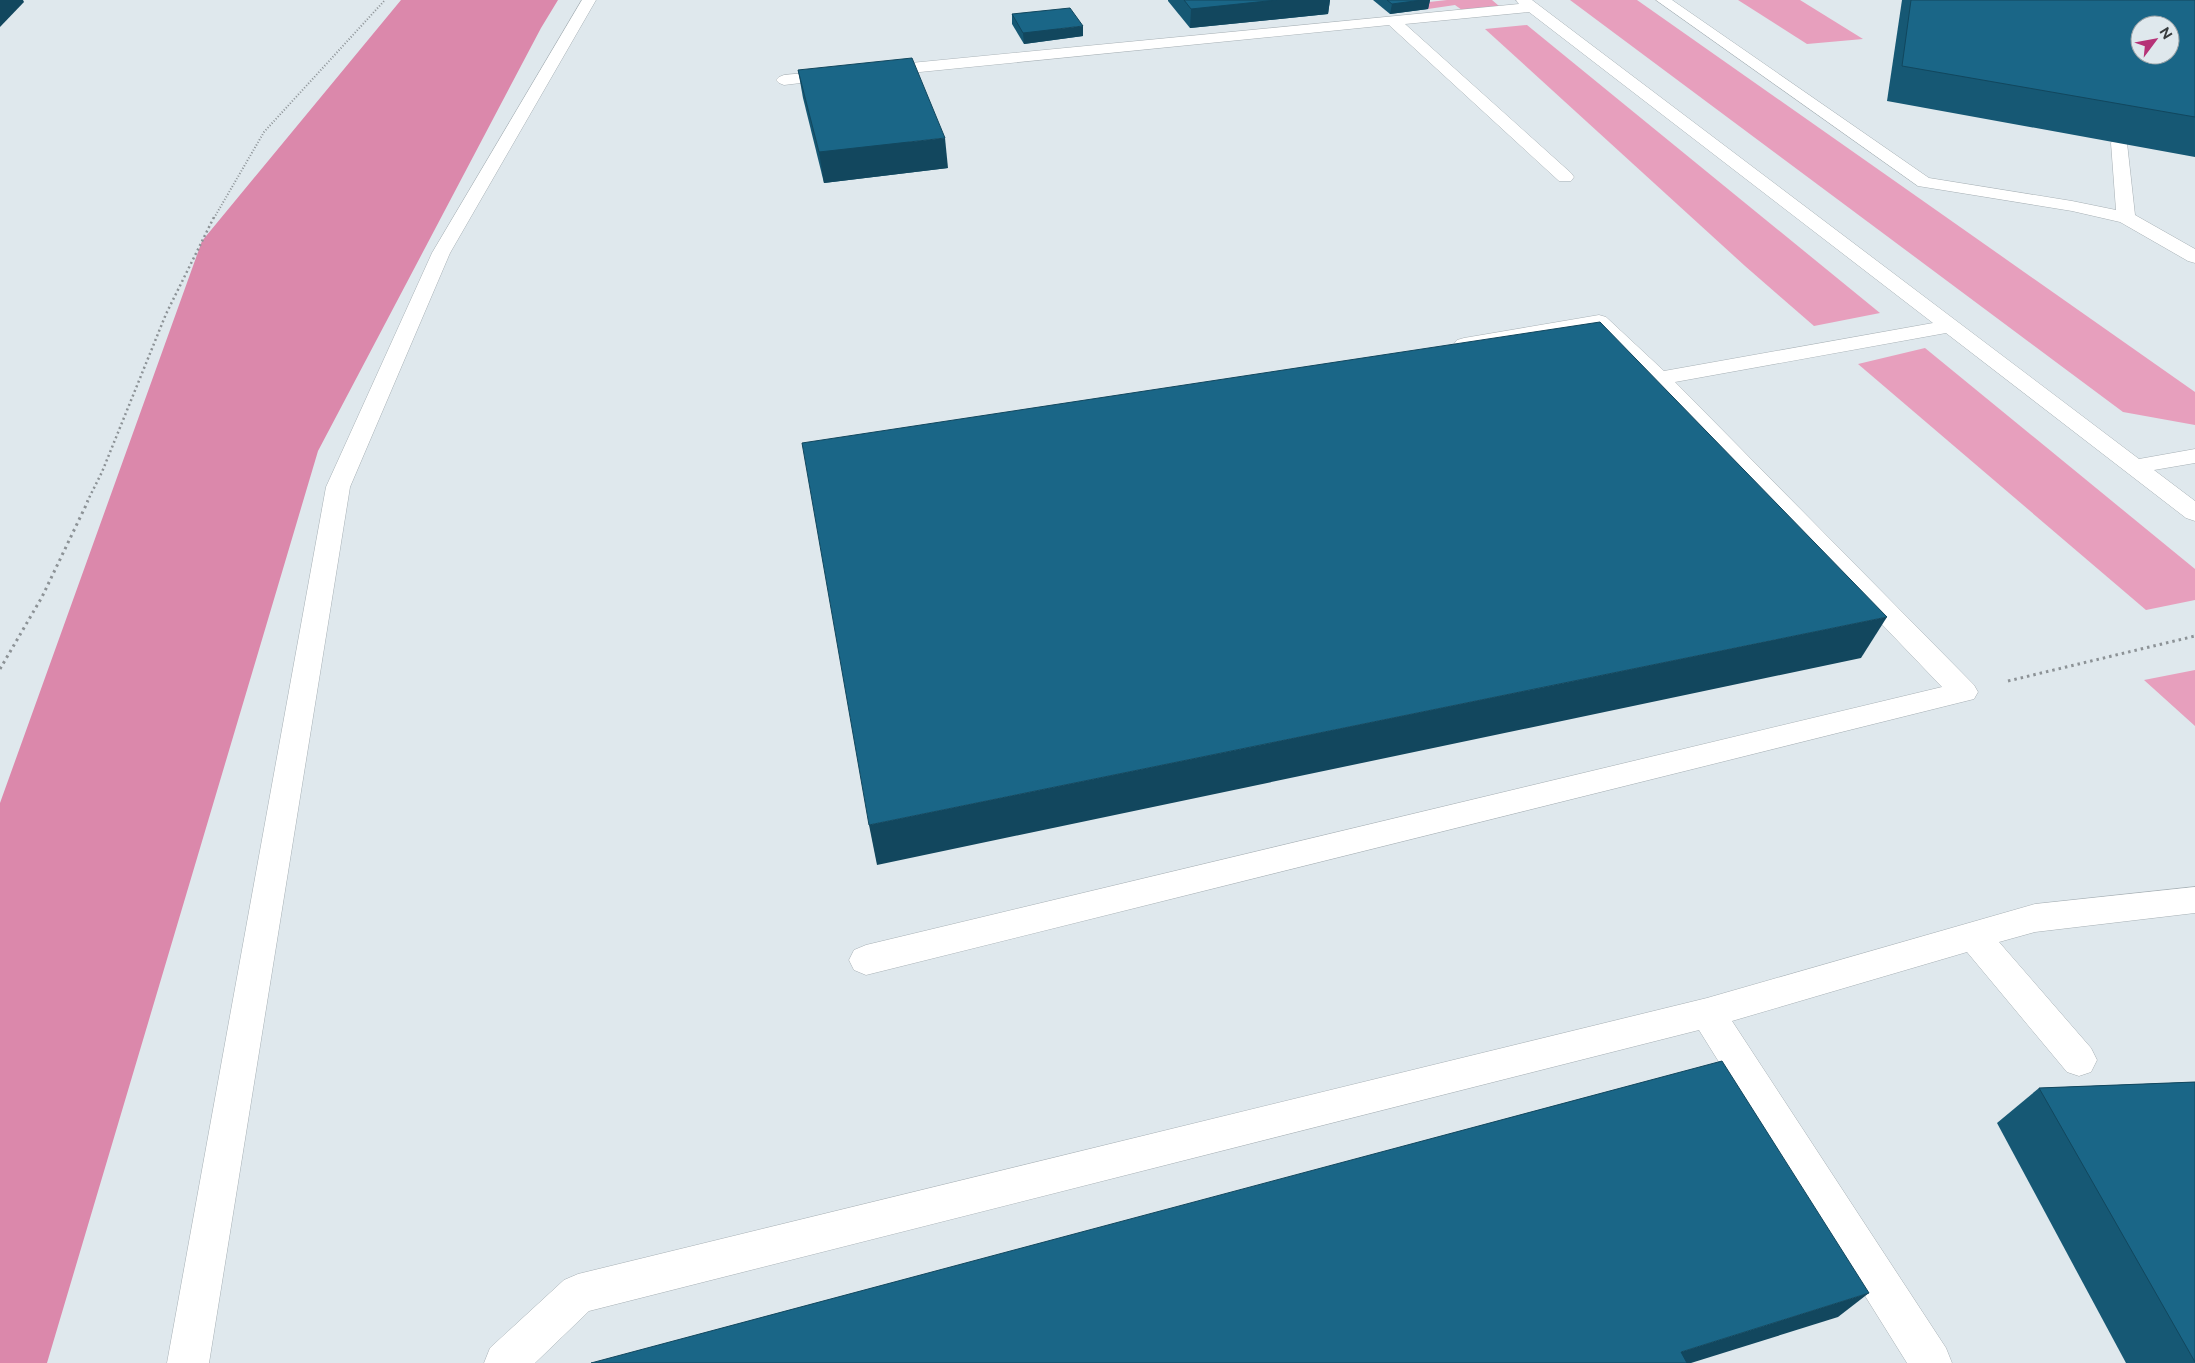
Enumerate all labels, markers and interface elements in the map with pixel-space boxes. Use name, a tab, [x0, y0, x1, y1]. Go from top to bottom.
north arrow	[2130, 15, 2180, 65]
text: N	[2156, 24, 2176, 42]

